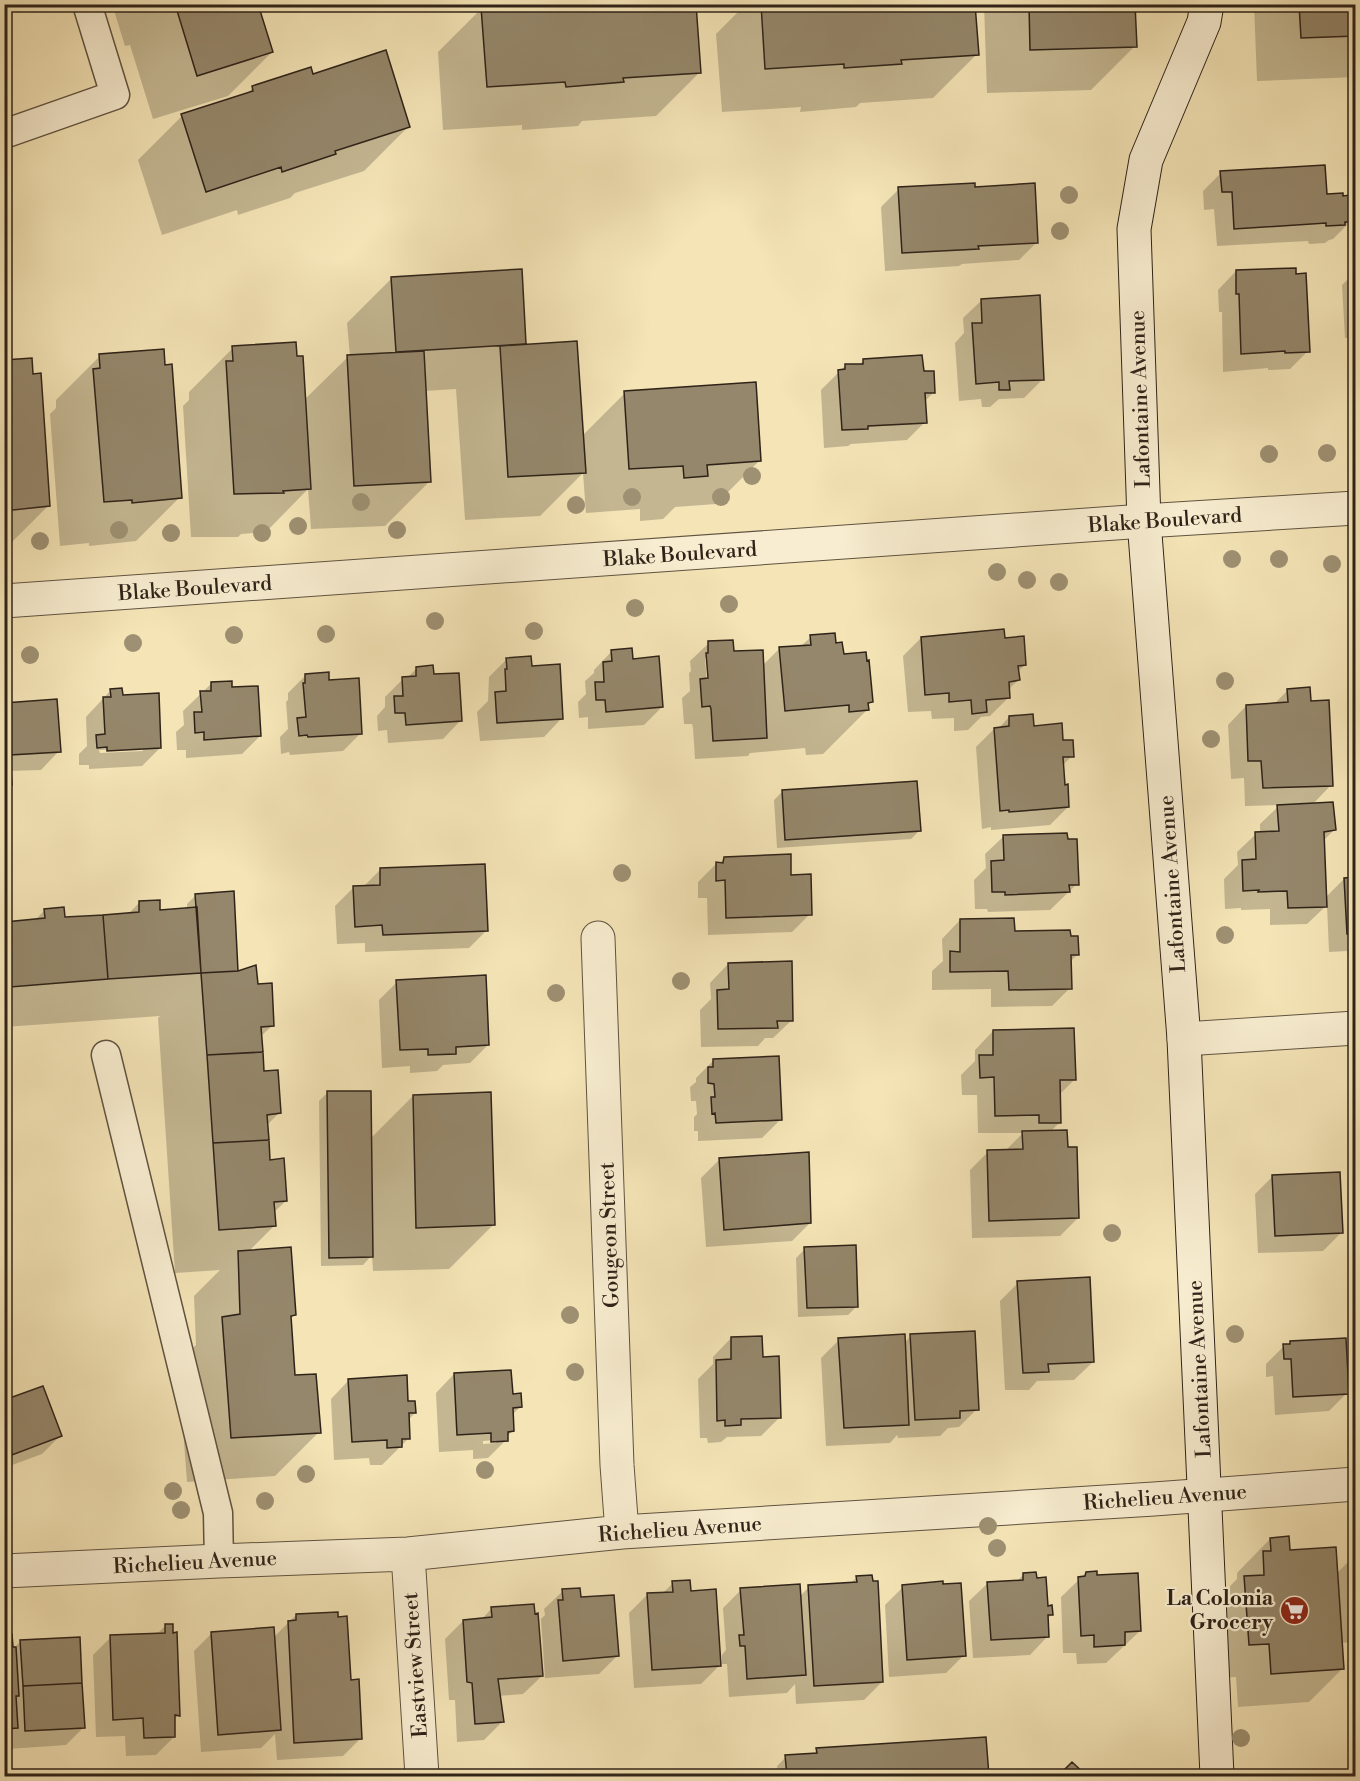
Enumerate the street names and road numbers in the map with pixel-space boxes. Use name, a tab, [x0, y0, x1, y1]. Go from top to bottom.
street label: Lafontaine Avenue	[1125, 310, 1157, 488]
street label: Blake Boulevard	[1086, 503, 1243, 539]
street label: Blake Boulevard	[601, 537, 758, 573]
street label: Blake Boulevard	[116, 571, 273, 607]
street label: Lafontaine Avenue	[1154, 794, 1192, 974]
street label: Gougeon Street	[594, 1161, 626, 1308]
street label: Lafontaine Avenue	[1182, 1279, 1218, 1459]
street label: Richelieu Avenue	[1082, 1479, 1248, 1517]
street label: Richelieu Avenue	[597, 1511, 763, 1549]
street label: Richelieu Avenue	[112, 1546, 278, 1580]
street label: Eastview Street	[398, 1591, 434, 1739]

